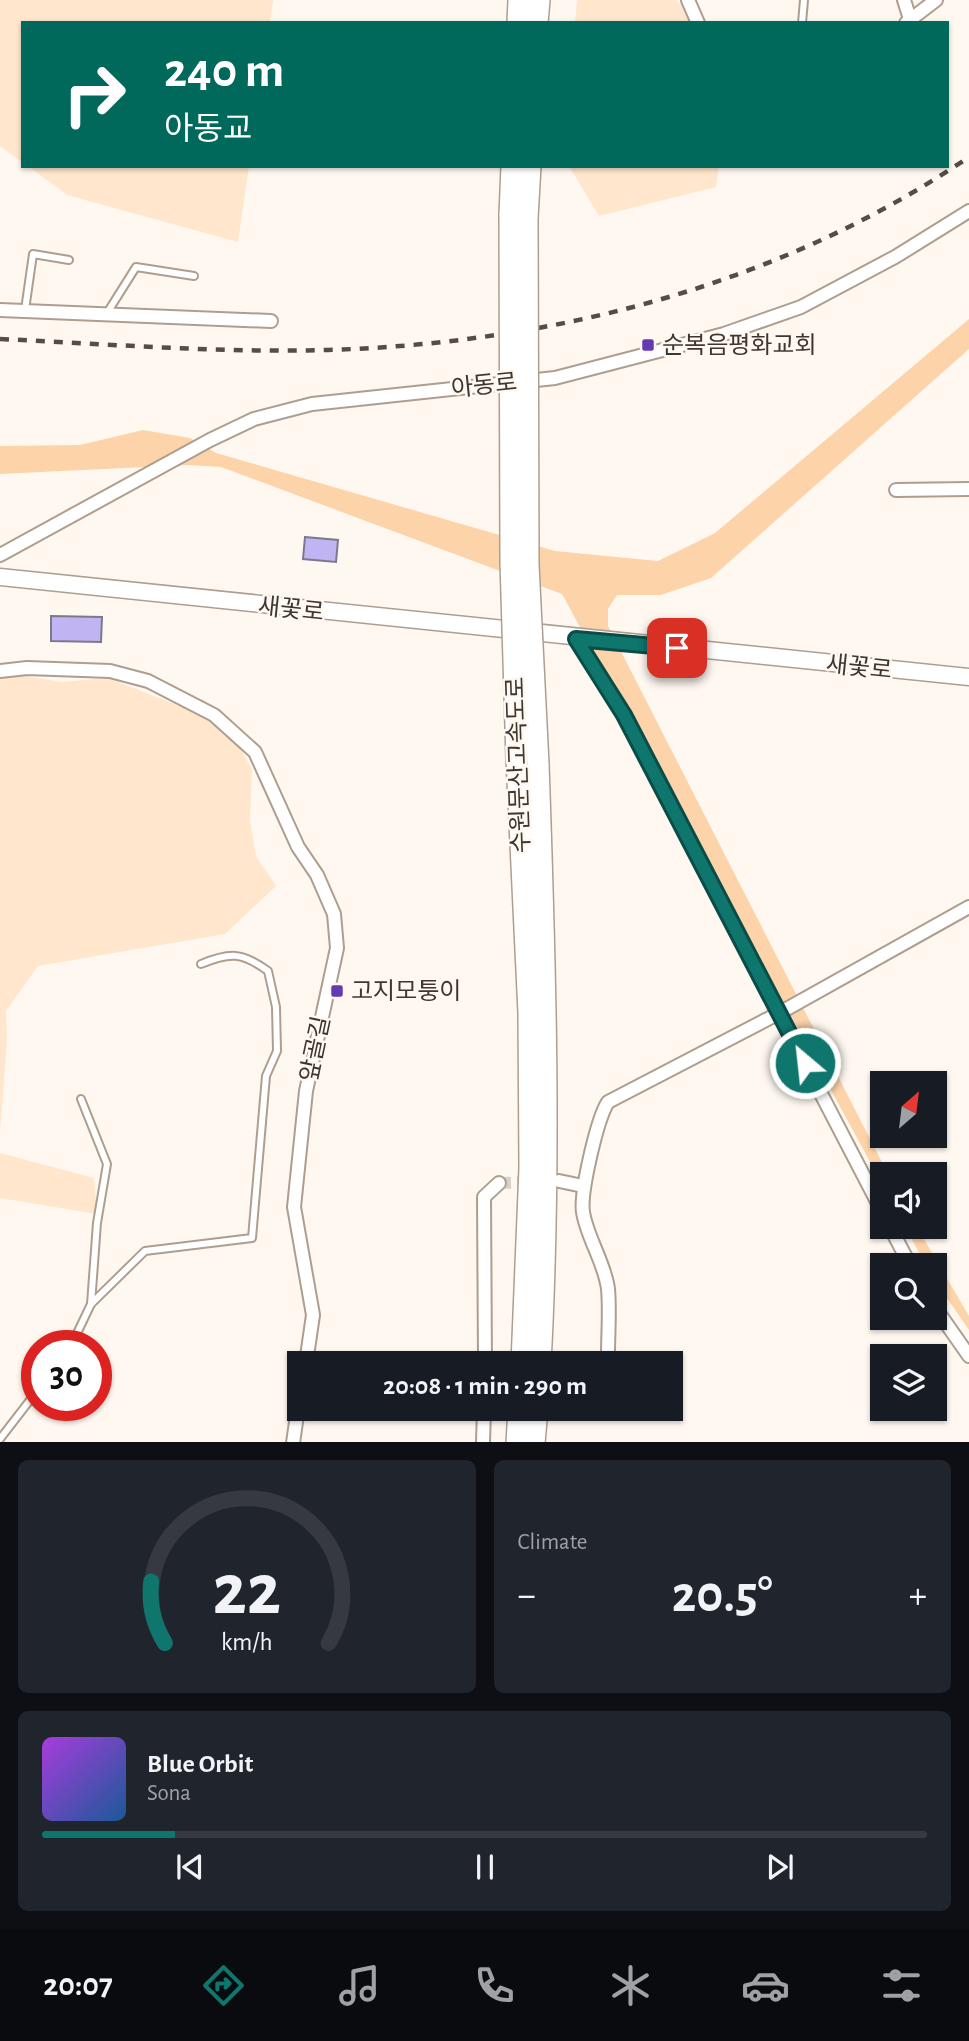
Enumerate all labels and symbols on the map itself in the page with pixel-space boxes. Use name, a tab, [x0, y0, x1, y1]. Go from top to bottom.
place label: 순복음평화교회	[662, 333, 817, 358]
marker: 순복음평화교회	[640, 337, 656, 353]
street label: 아동로	[450, 370, 518, 401]
street label: 새꽃로	[257, 594, 325, 625]
pin	[647, 618, 707, 678]
street label: 새꽃로	[825, 652, 893, 683]
street label: 수원문산고속도로	[503, 676, 534, 854]
place label: 고지모퉁이	[351, 979, 461, 1004]
marker: 고지모퉁이	[329, 983, 345, 999]
street label: 앞골길	[296, 1014, 335, 1084]
position arrow	[768, 1026, 842, 1100]
north arrow	[870, 1071, 947, 1148]
speed limit sign: 30	[21, 1330, 112, 1421]

